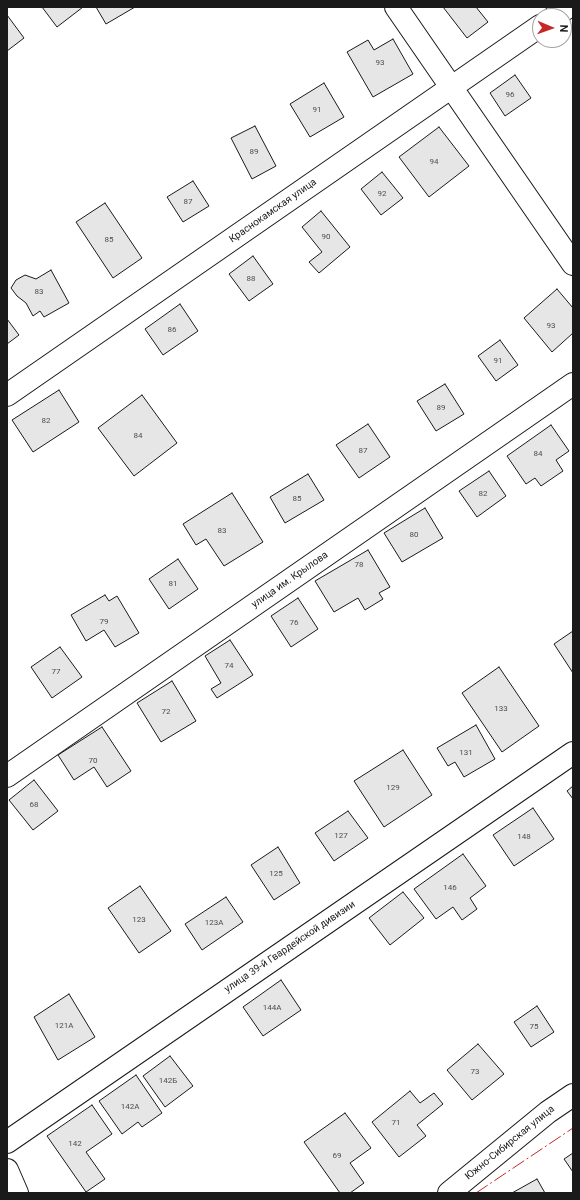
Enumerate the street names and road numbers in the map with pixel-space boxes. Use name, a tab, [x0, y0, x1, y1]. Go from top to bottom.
street label: Краснокамская улица	[227, 176, 319, 246]
street label: улица им. Крылова	[249, 549, 331, 611]
street label: улица 39-й Гвардейской дивизии	[222, 899, 358, 995]
street label: Южно-Сибирская улица	[463, 1103, 557, 1183]

